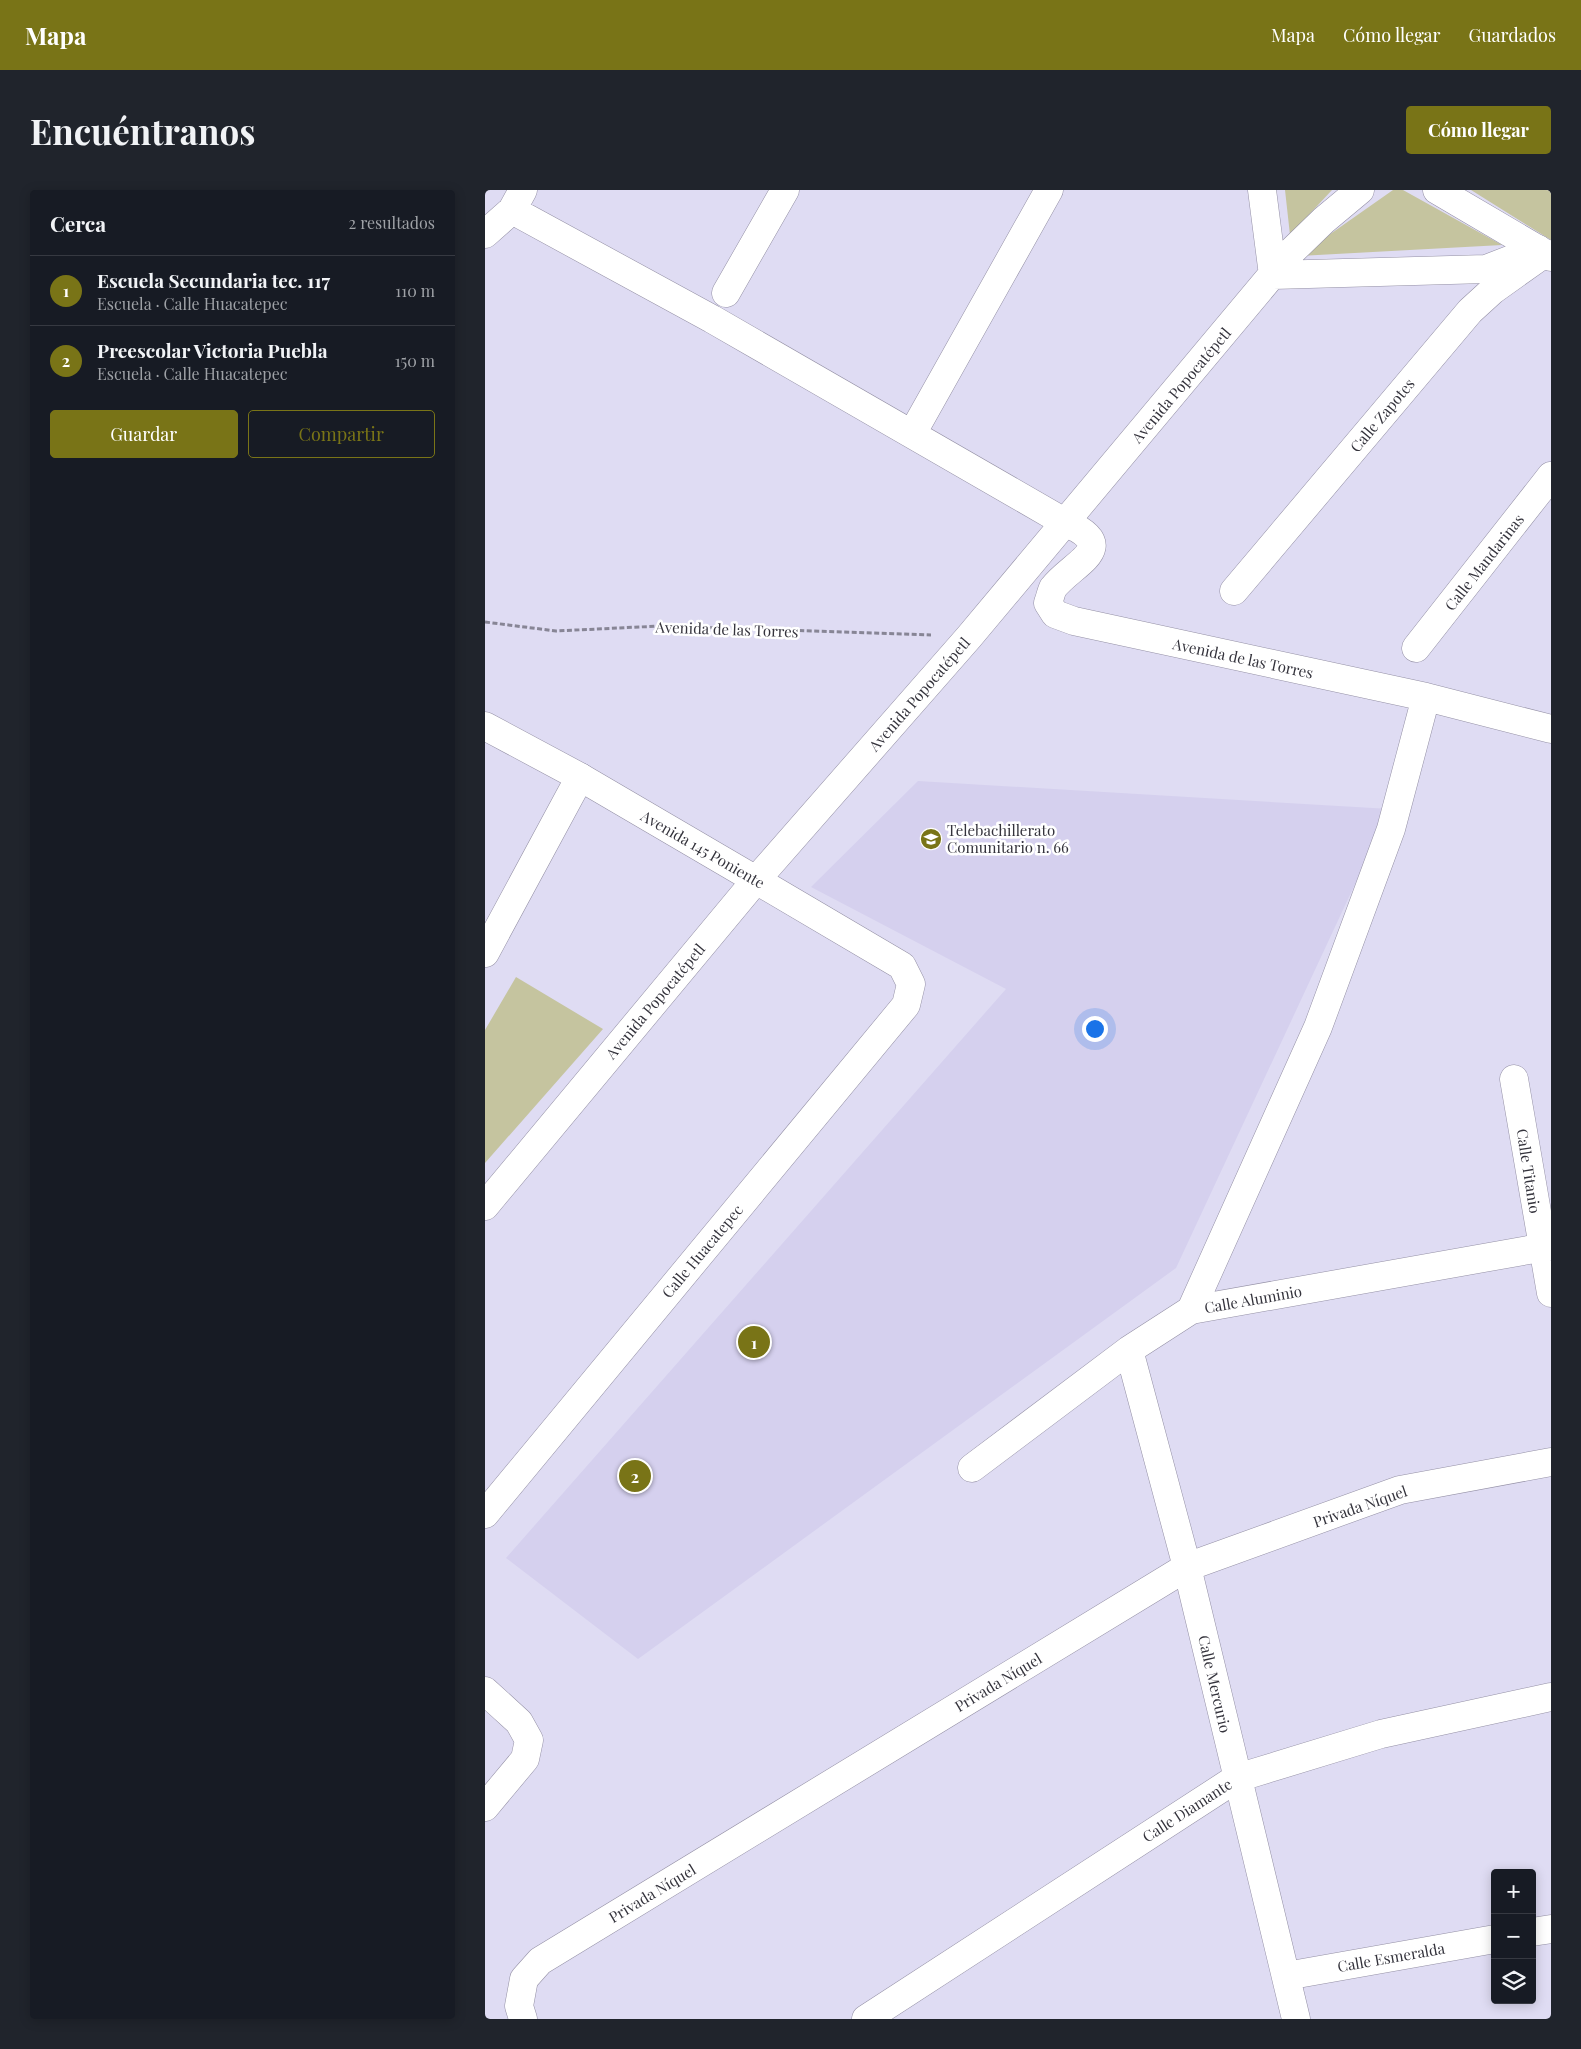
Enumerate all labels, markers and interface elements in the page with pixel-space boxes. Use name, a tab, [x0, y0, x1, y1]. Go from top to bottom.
text: Mapa	[25, 19, 86, 51]
text: Mapa	[1271, 23, 1315, 47]
text: Cómo llegar	[1343, 23, 1440, 47]
text: Guardados	[1468, 23, 1556, 47]
button: Cómo llegar	[1406, 106, 1551, 154]
text: Encuéntranos	[30, 107, 255, 154]
text: Cerca	[50, 209, 106, 237]
text: 2 resultados	[349, 212, 435, 233]
text: Escuela Secundaria tec. 117	[97, 267, 330, 293]
text: 1	[63, 280, 69, 301]
text: 110 m	[395, 280, 435, 301]
text: Escuela · Calle Huacatepec	[97, 293, 288, 314]
street label: Avenida Popocatépetl	[1126, 323, 1235, 448]
text: Preescolar Victoria Puebla	[97, 337, 328, 363]
text: 2	[62, 350, 70, 371]
text: 150 m	[395, 350, 435, 371]
text: Escuela · Calle Huacatepec	[97, 363, 288, 384]
street label: Calle Zapotes	[1345, 374, 1419, 456]
button: Guardar	[50, 410, 238, 458]
button: Compartir	[248, 410, 435, 458]
street label: Calle Mandarinas	[1440, 510, 1528, 614]
street label: Avenida de las Torres	[654, 616, 799, 641]
street label: Avenida Popocatépetl	[863, 633, 974, 756]
street label: Avenida de las Torres	[1170, 633, 1315, 683]
street label: Avenida 145 Poniente	[637, 805, 768, 893]
place label: Telebachillerato Comunitario n. 66	[947, 820, 1069, 857]
school or university icon: Telebachillerato Comunitario n. 66	[919, 827, 943, 851]
street label: Avenida Popocatépetl	[600, 939, 709, 1064]
your location	[1082, 1016, 1108, 1042]
street label: Calle Titanio	[1512, 1127, 1546, 1215]
street label: Calle Huacatepec	[657, 1200, 747, 1302]
street label: Calle Aluminio	[1203, 1281, 1303, 1317]
pin: 1	[738, 1323, 770, 1361]
pin: 2	[619, 1457, 651, 1495]
street label: Privada Níquel	[1310, 1481, 1410, 1531]
street label: Calle Mercurio	[1194, 1633, 1236, 1735]
street label: Privada Níquel	[951, 1648, 1045, 1716]
street label: Calle Diamante	[1138, 1774, 1236, 1846]
street label: Privada Níquel	[605, 1859, 699, 1927]
map controls	[1491, 1869, 1536, 2004]
button: +	[1491, 1869, 1536, 1914]
button: −	[1491, 1914, 1536, 1959]
street label: Calle Esmeralda	[1336, 1938, 1447, 1976]
button: layers	[1491, 1959, 1536, 2004]

